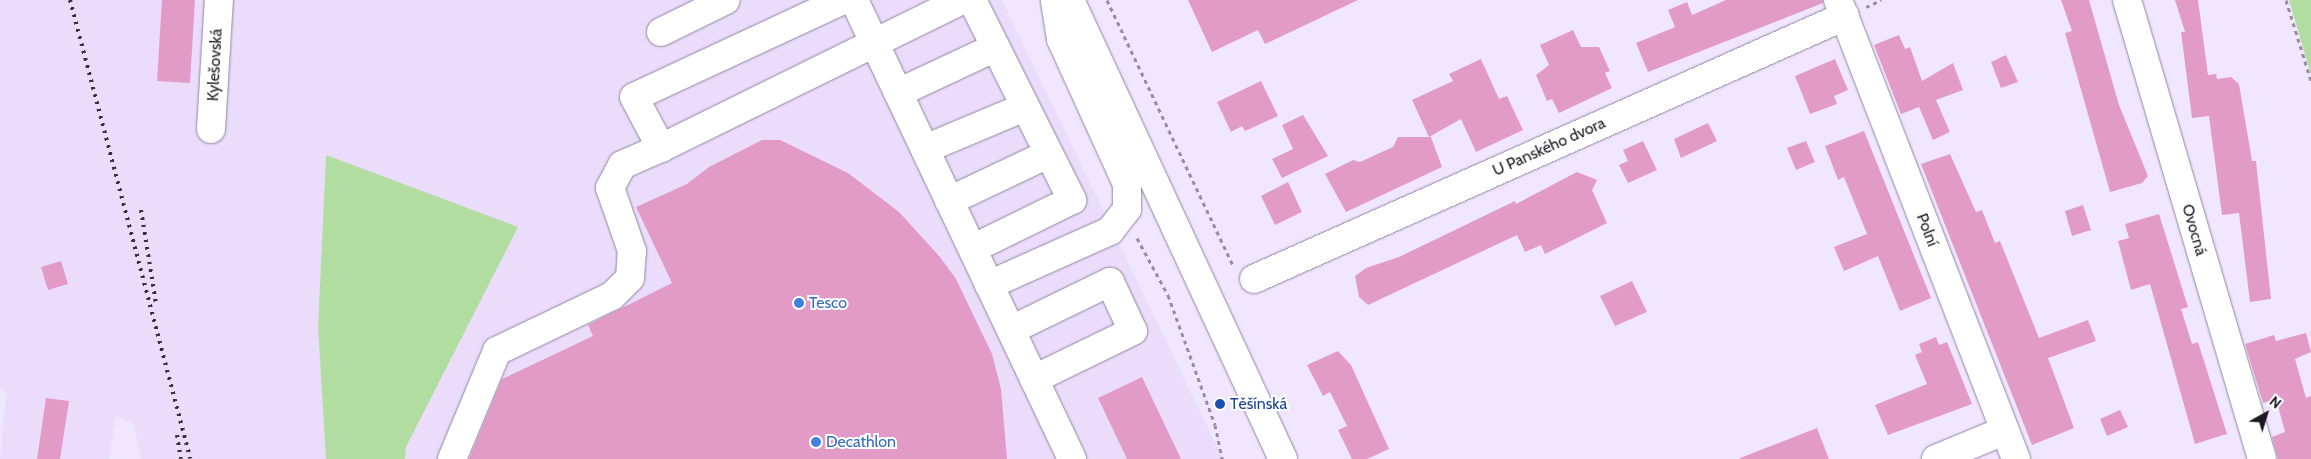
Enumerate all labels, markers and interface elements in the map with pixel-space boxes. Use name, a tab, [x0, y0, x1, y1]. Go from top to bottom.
street label: Kylešovská	[204, 28, 226, 102]
street label: U Panského dvora	[1490, 114, 1608, 180]
street label: Ovocná	[2178, 202, 2210, 258]
street label: Polní	[1912, 211, 1942, 249]
place label: Tesco	[809, 293, 847, 313]
marker: Tesco	[793, 297, 805, 309]
north arrow	[2241, 389, 2291, 439]
text: N	[2266, 392, 2285, 412]
place label: Těšínská	[1230, 394, 1287, 414]
marker: Těšínská	[1214, 398, 1226, 410]
place label: Decathlon	[826, 432, 896, 452]
marker: Decathlon	[810, 436, 822, 448]

